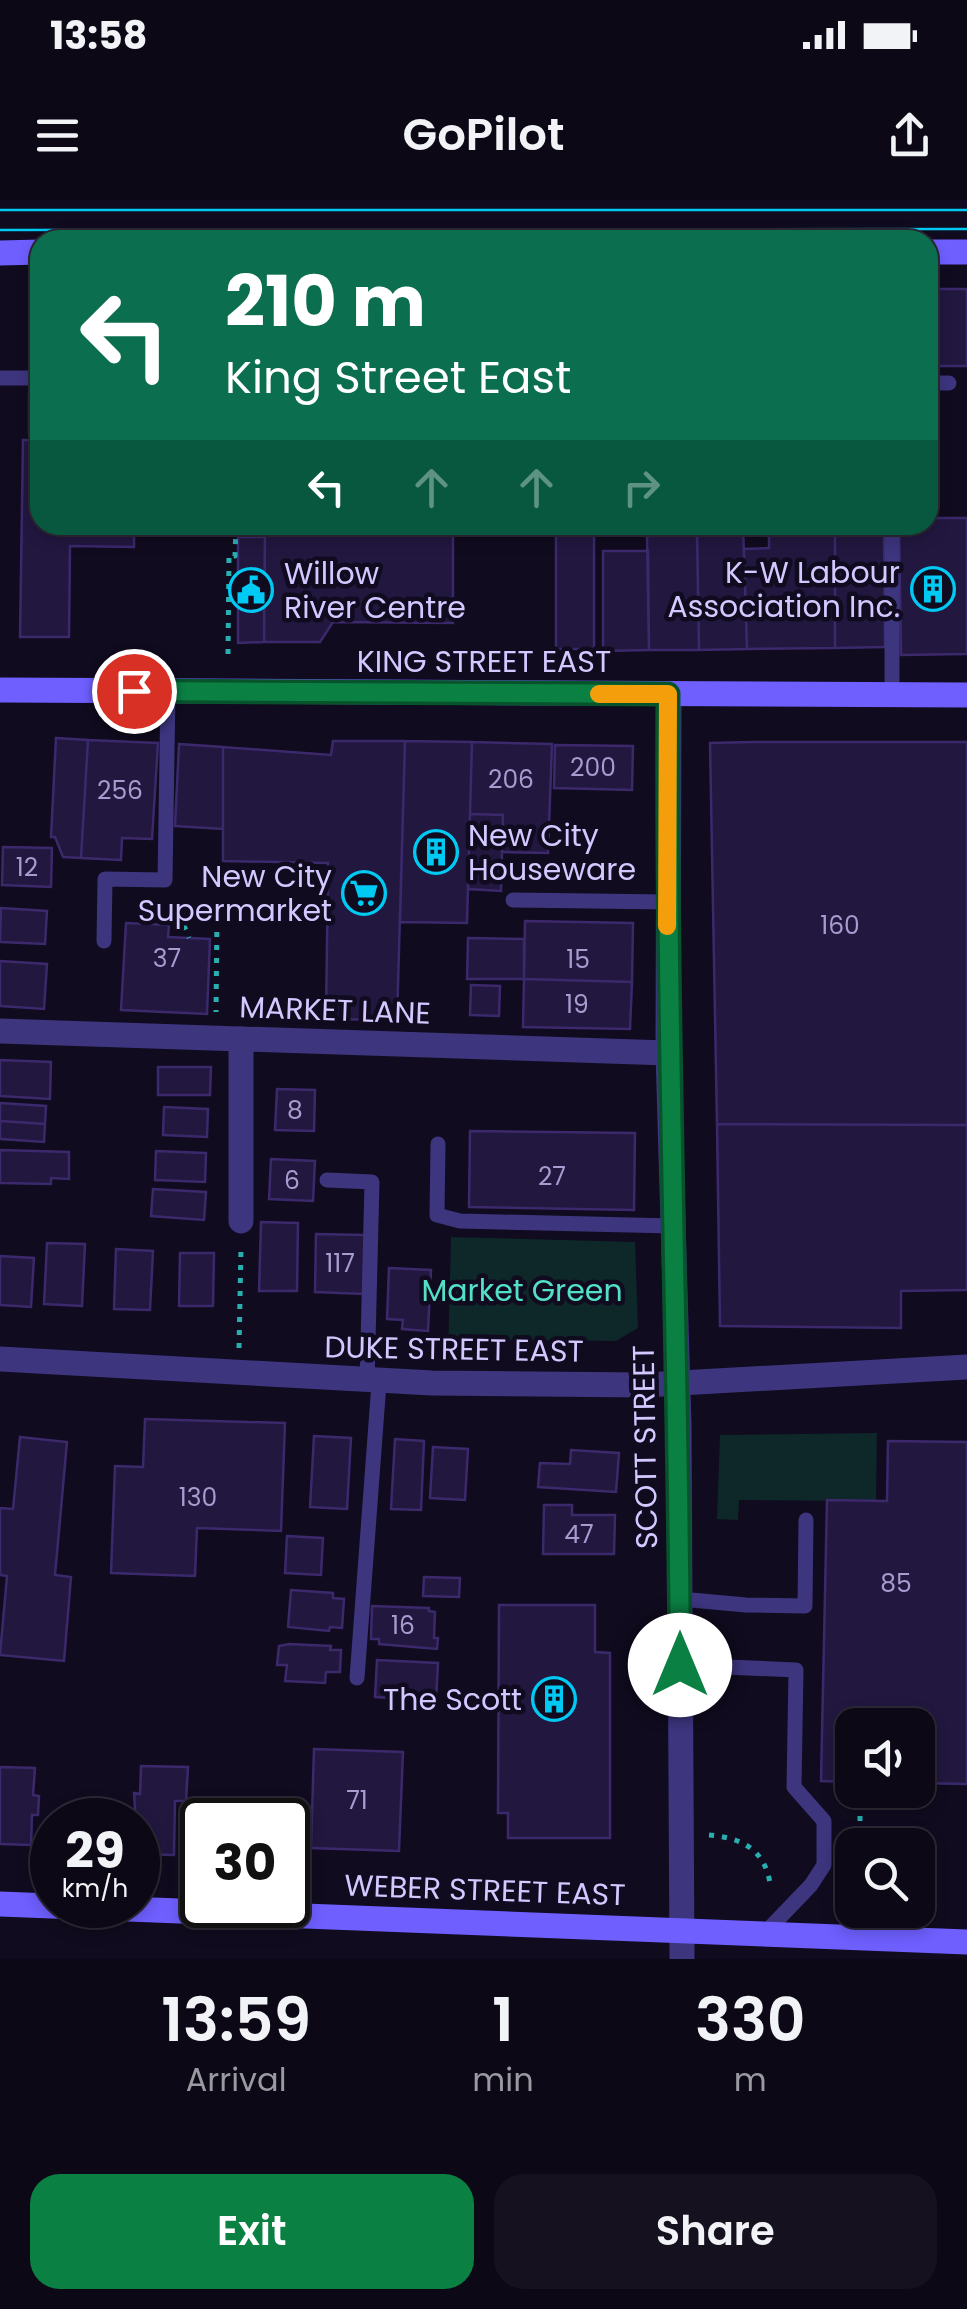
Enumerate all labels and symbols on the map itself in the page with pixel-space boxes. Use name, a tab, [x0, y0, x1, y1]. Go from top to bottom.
place label: K-W Labour Association Inc.	[668, 551, 900, 628]
place label: Willow River Centre	[284, 552, 466, 629]
building icon: K-W Labour Association Inc.	[910, 566, 956, 612]
public building icon: Willow River Centre	[228, 567, 274, 613]
street label: KING STREET EAST	[357, 640, 611, 683]
pin	[92, 649, 177, 734]
house number: 200	[570, 750, 616, 785]
house number: 206	[488, 762, 534, 797]
house number: 256	[97, 773, 143, 808]
place label: New City Houseware	[468, 814, 636, 891]
building icon: New City Houseware	[413, 829, 459, 875]
house number: 12	[16, 850, 38, 885]
place label: New City Supermarket	[138, 855, 332, 932]
supermarket icon: New City Supermarket	[341, 870, 387, 916]
house number: 160	[820, 908, 860, 943]
house number: 37	[153, 941, 181, 976]
house number: 15	[566, 942, 590, 977]
street label: MARKET LANE	[239, 985, 431, 1035]
house number: 19	[565, 987, 589, 1022]
house number: 8	[287, 1093, 303, 1128]
house number: 27	[538, 1159, 566, 1194]
house number: 6	[284, 1163, 300, 1198]
house number: 117	[325, 1246, 355, 1281]
park label: Market Green	[421, 1269, 623, 1312]
street label: DUKE STREET EAST	[324, 1325, 584, 1373]
street label: SCOTT STREET	[622, 1345, 668, 1549]
house number: 130	[179, 1480, 217, 1515]
house number: 47	[564, 1517, 594, 1552]
house number: 85	[880, 1566, 912, 1601]
house number: 16	[391, 1608, 415, 1643]
position arrow	[628, 1613, 732, 1717]
building icon: The Scott	[531, 1676, 577, 1722]
place label: The Scott	[383, 1678, 522, 1721]
house number: 71	[346, 1783, 368, 1818]
speed limit sign: 30	[180, 1798, 310, 1928]
street label: WEBER STREET EAST	[344, 1864, 626, 1916]

